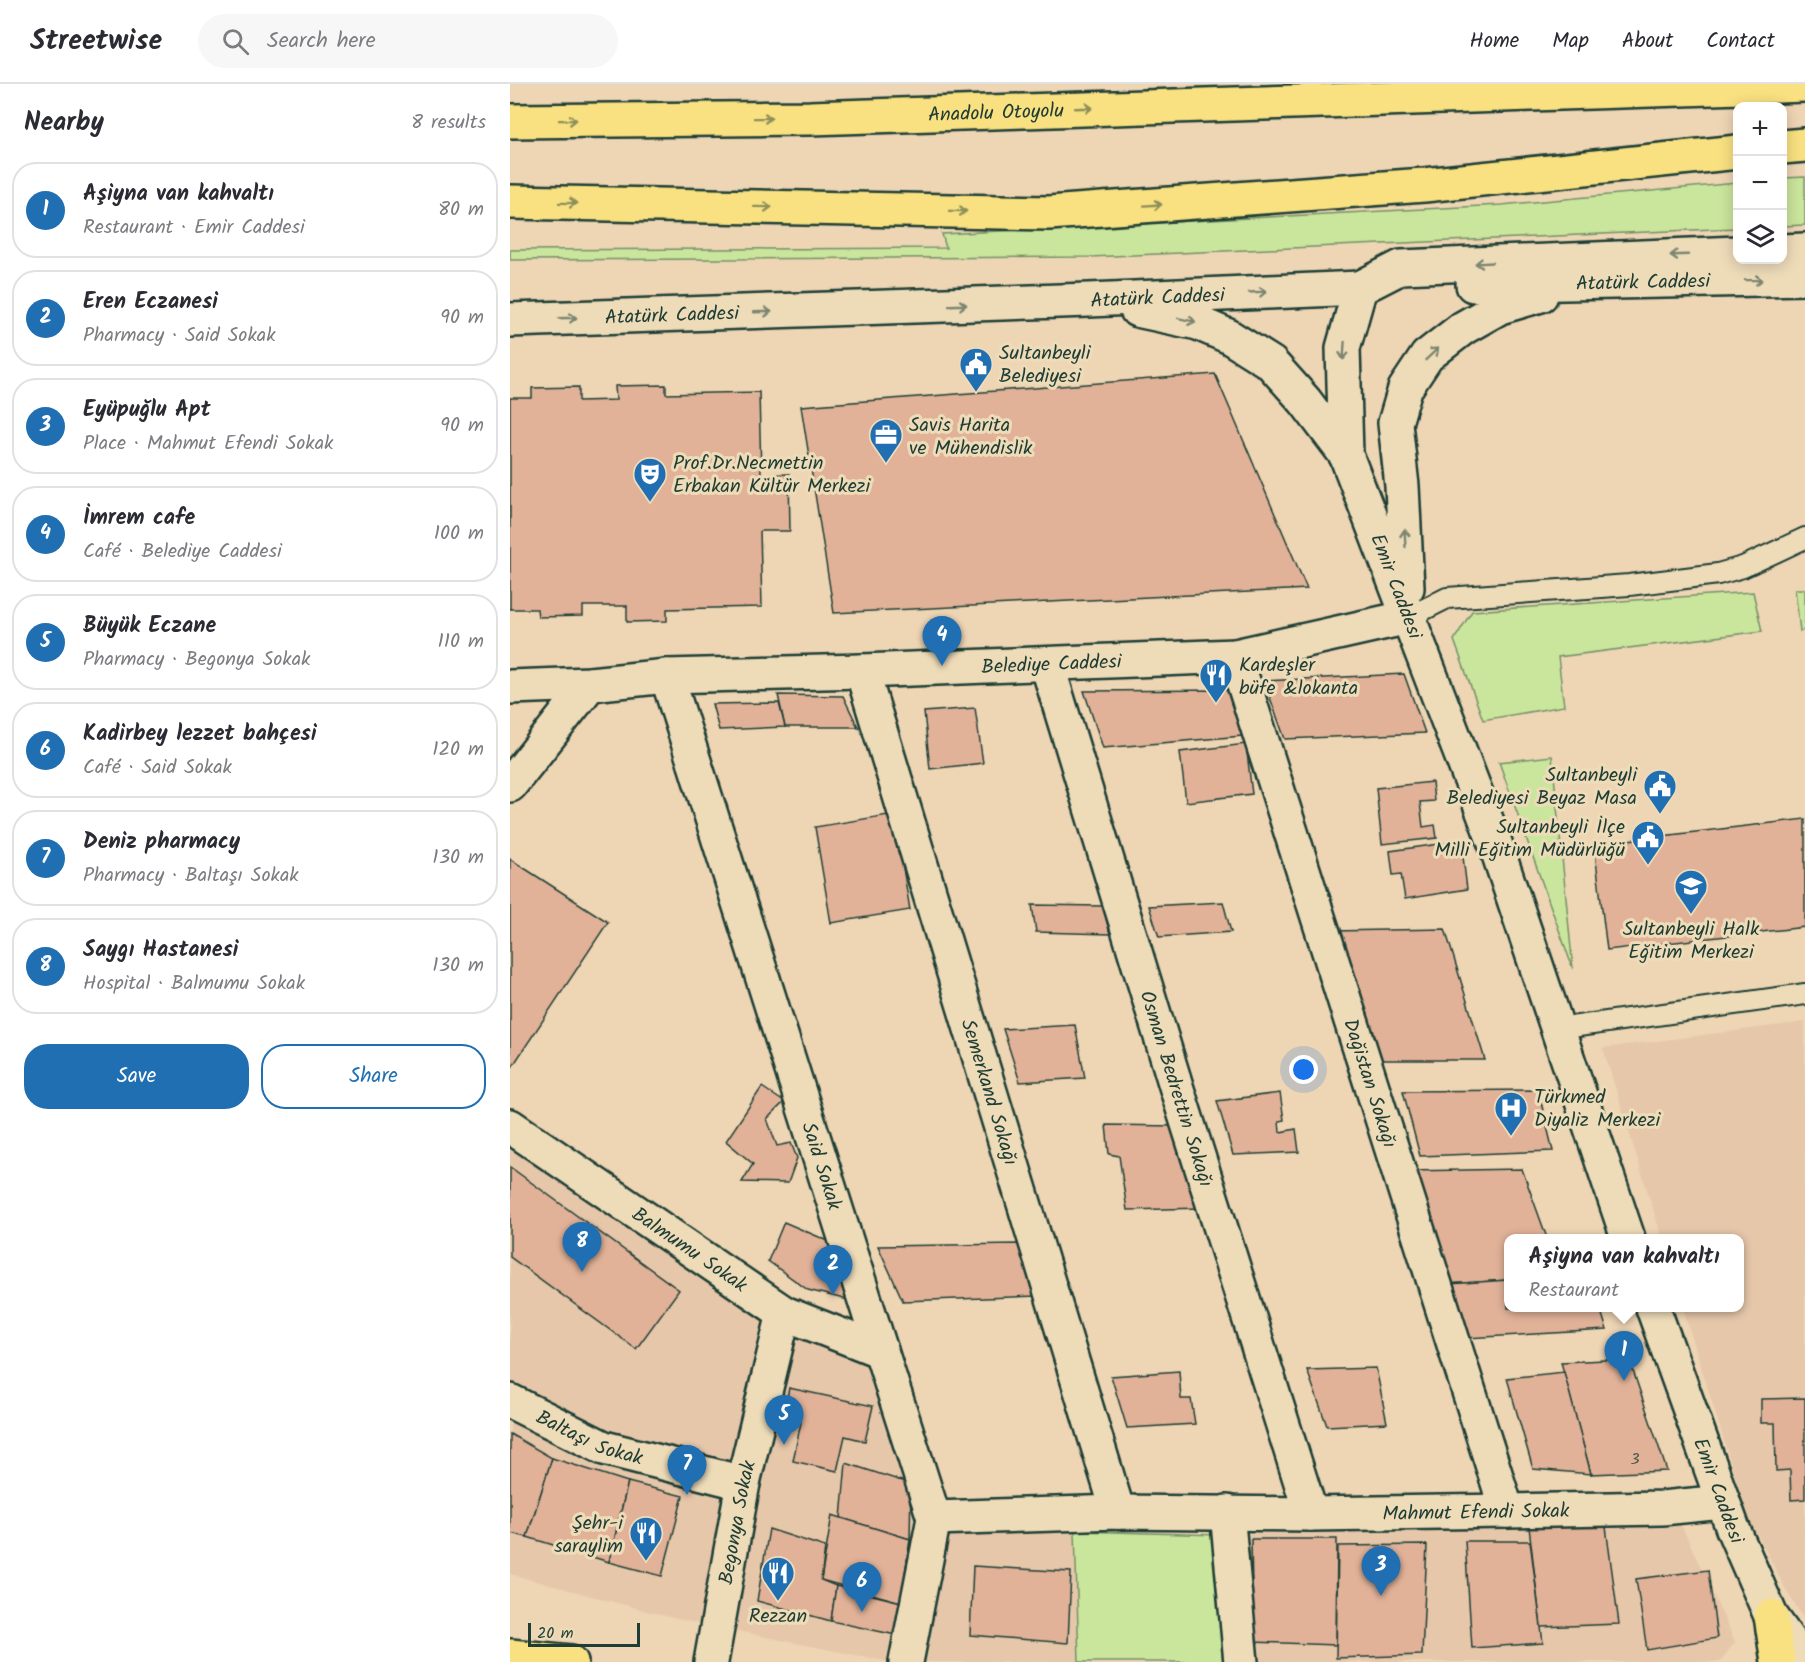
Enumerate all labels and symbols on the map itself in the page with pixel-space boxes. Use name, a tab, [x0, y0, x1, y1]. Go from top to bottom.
street label: Anadolu Otoyolu	[928, 96, 1065, 132]
one-way arrow	[1074, 103, 1094, 114]
one-way arrow	[753, 112, 773, 124]
one-way arrow	[558, 114, 578, 126]
one-way arrow	[558, 197, 578, 209]
one-way arrow	[1143, 199, 1163, 210]
one-way arrow	[753, 201, 773, 213]
one-way arrow	[948, 205, 968, 217]
one-way arrow	[1670, 249, 1690, 260]
one-way arrow	[1475, 257, 1495, 268]
street label: Atatürk Caddesi	[1576, 266, 1712, 301]
one-way arrow	[1744, 274, 1764, 285]
street label: Atatürk Caddesi	[1090, 280, 1227, 318]
one-way arrow	[1247, 287, 1267, 298]
street label: Atatürk Caddesi	[604, 298, 741, 335]
one-way arrow	[948, 299, 968, 310]
one-way arrow	[753, 306, 773, 317]
one-way arrow	[558, 313, 578, 324]
one-way arrow	[1177, 315, 1196, 327]
place label: Sultanbeyli Belediyesi	[999, 338, 1092, 393]
one-way arrow	[1338, 341, 1349, 360]
public building icon: Sultanbeyli Belediyesi	[958, 346, 994, 393]
one-way arrow	[1424, 346, 1439, 361]
place label: Savis Harita ve Mühendislik	[909, 410, 1033, 465]
office icon: Savis Harita ve Mühendislik	[868, 417, 904, 464]
place label: Prof.Dr.Necmettin Erbakan Kültür Merkezi	[673, 448, 871, 503]
theatre icon: Prof.Dr.Necmettin Erbakan Kültür Merkezi	[632, 456, 668, 503]
one-way arrow	[1399, 528, 1410, 548]
street label: Emir Caddesi	[1360, 529, 1430, 645]
pin: 4	[922, 616, 962, 666]
street label: Belediye Caddesi	[981, 647, 1123, 684]
place label: Kardeşler büfe &lokanta	[1239, 650, 1358, 705]
restaurant icon: Kardeşler büfe &lokanta	[1198, 657, 1234, 704]
place label: Sultanbeyli Belediyesi Beyaz Masa	[1447, 760, 1638, 815]
public building icon: Sultanbeyli Belediyesi Beyaz Masa	[1642, 768, 1678, 815]
place label: Sultanbeyli İlçe Milli Eğitim Müdürlüğü	[1435, 812, 1625, 867]
public building icon: Sultanbeyli İlçe Milli Eğitim Müdürlüğü	[1630, 819, 1666, 866]
school or university icon: Sultanbeyli Halk Eğitim Merkezi	[1673, 868, 1709, 915]
place label: Sultanbeyli Halk Eğitim Merkezi	[1623, 914, 1760, 969]
street label: Osman Bedrettin Sokağı	[1130, 987, 1221, 1191]
street label: Semerkand Sokağı	[951, 1015, 1026, 1170]
street label: Dağistan Sokağı	[1333, 1015, 1404, 1152]
your location	[1289, 1055, 1318, 1084]
place label: Türkmed Diyaliz Merkezi	[1534, 1082, 1661, 1137]
hospital icon: Türkmed Diyaliz Merkezi	[1493, 1090, 1529, 1137]
street label: Said Sokak	[792, 1119, 850, 1215]
street label: Balmumu Sokak	[625, 1200, 754, 1302]
pin: 8	[562, 1222, 602, 1272]
pin: 2	[814, 1246, 852, 1295]
pin: 1	[1604, 1332, 1644, 1381]
pin: 5	[764, 1396, 804, 1445]
street label: Baltaşı Sokak	[530, 1402, 647, 1475]
street label: Emir Caddesi	[1683, 1434, 1752, 1550]
pin: 7	[668, 1446, 706, 1495]
house number: 3	[1630, 1447, 1640, 1472]
street label: Begonya Sokak	[711, 1457, 766, 1587]
street label: Mahmut Efendi Sokak	[1382, 1496, 1570, 1531]
place label: Şehr-i saraylim	[554, 1508, 624, 1563]
restaurant icon: Şehr-i saraylim	[628, 1515, 664, 1562]
pin: 3	[1362, 1546, 1400, 1596]
restaurant icon: Rezzan	[760, 1555, 796, 1602]
pin: 6	[842, 1562, 882, 1612]
place label: Rezzan	[749, 1601, 807, 1633]
scale bar	[528, 1620, 640, 1648]

